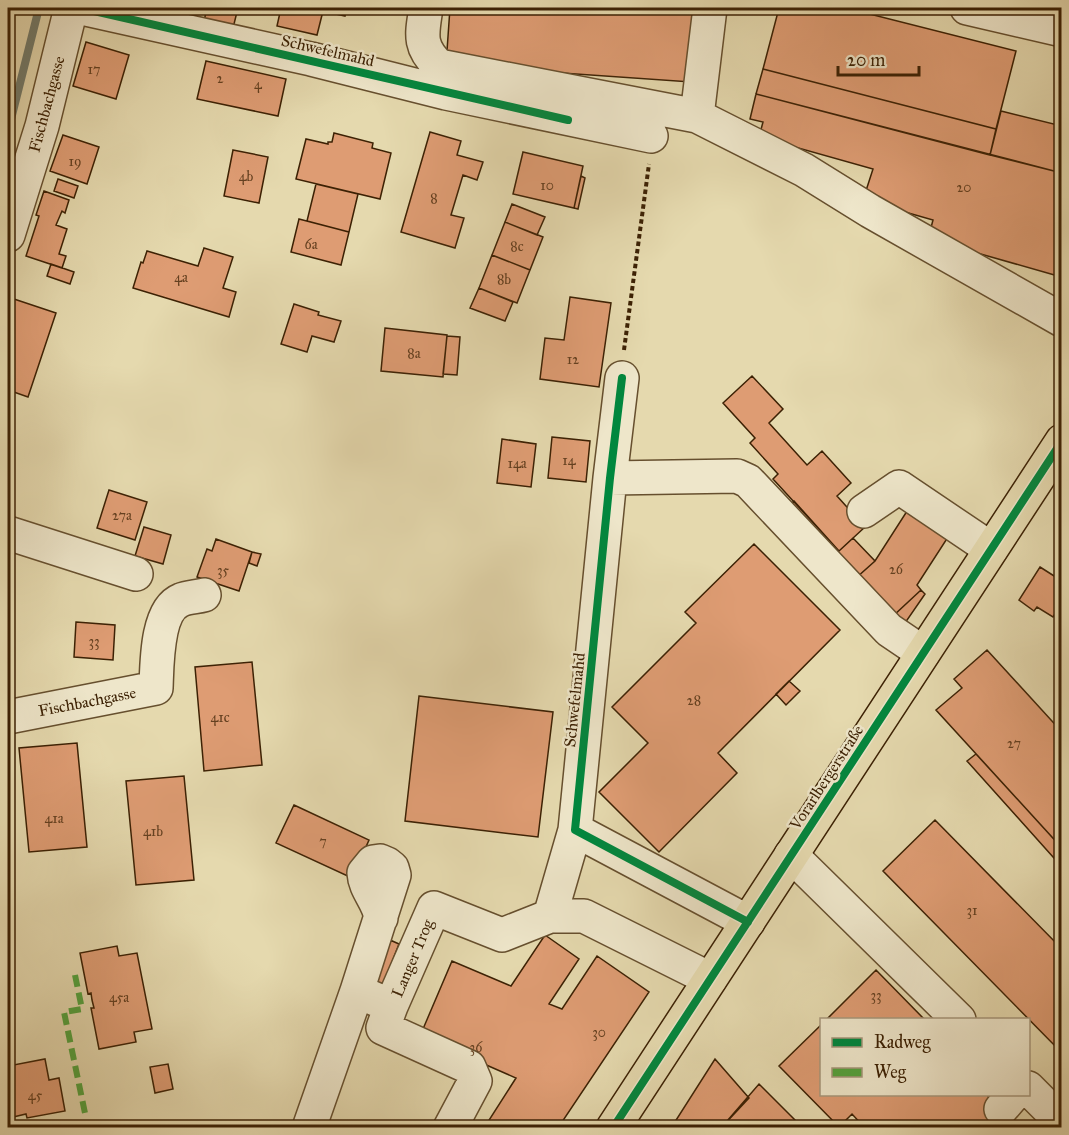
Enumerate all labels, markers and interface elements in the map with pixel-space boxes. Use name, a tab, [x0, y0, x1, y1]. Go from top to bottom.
street label: Schwefelmahd	[279, 31, 376, 70]
scale bar	[838, 39, 919, 77]
text: 20 m	[847, 49, 885, 71]
street label: Fischbachgasse	[24, 54, 70, 155]
house number: 17	[87, 61, 101, 78]
house number: 2	[217, 70, 224, 87]
house number: 4	[254, 76, 263, 93]
house number: 19	[69, 153, 81, 170]
house number: 4b	[239, 168, 253, 185]
house number: 10	[540, 177, 554, 194]
house number: 20	[956, 179, 972, 196]
house number: 8	[430, 190, 438, 207]
house number: 6a	[304, 236, 318, 253]
house number: 8c	[510, 238, 524, 255]
house number: 4a	[174, 269, 188, 286]
house number: 8b	[497, 271, 511, 288]
house number: 8a	[407, 345, 421, 362]
house number: 12	[567, 351, 579, 368]
house number: 14	[562, 452, 577, 469]
house number: 14a	[507, 455, 527, 472]
house number: 27a	[112, 507, 132, 524]
house number: 26	[889, 561, 904, 578]
house number: 35	[217, 562, 230, 579]
house number: 33	[88, 633, 100, 650]
street label: Schwefelmahd	[560, 652, 589, 748]
street label: Fischbachgasse	[37, 683, 138, 721]
house number: 28	[687, 692, 701, 709]
house number: 41c	[210, 709, 230, 726]
street label: Vorarlbergerstraße	[785, 721, 868, 835]
house number: 27	[1007, 735, 1021, 752]
house number: 41a	[44, 810, 64, 827]
house number: 41b	[143, 823, 163, 840]
house number: 7	[319, 833, 327, 850]
house number: 31	[966, 902, 978, 919]
street label: Langer Trog	[388, 916, 439, 1000]
house number: 33	[870, 987, 882, 1004]
house number: 45a	[109, 989, 129, 1006]
legend	[820, 1018, 1030, 1096]
house number: 30	[592, 1024, 606, 1041]
text: Radweg	[874, 1031, 931, 1054]
house number: 36	[470, 1039, 483, 1056]
text: Weg	[874, 1061, 907, 1084]
house number: 45	[28, 1087, 43, 1104]

